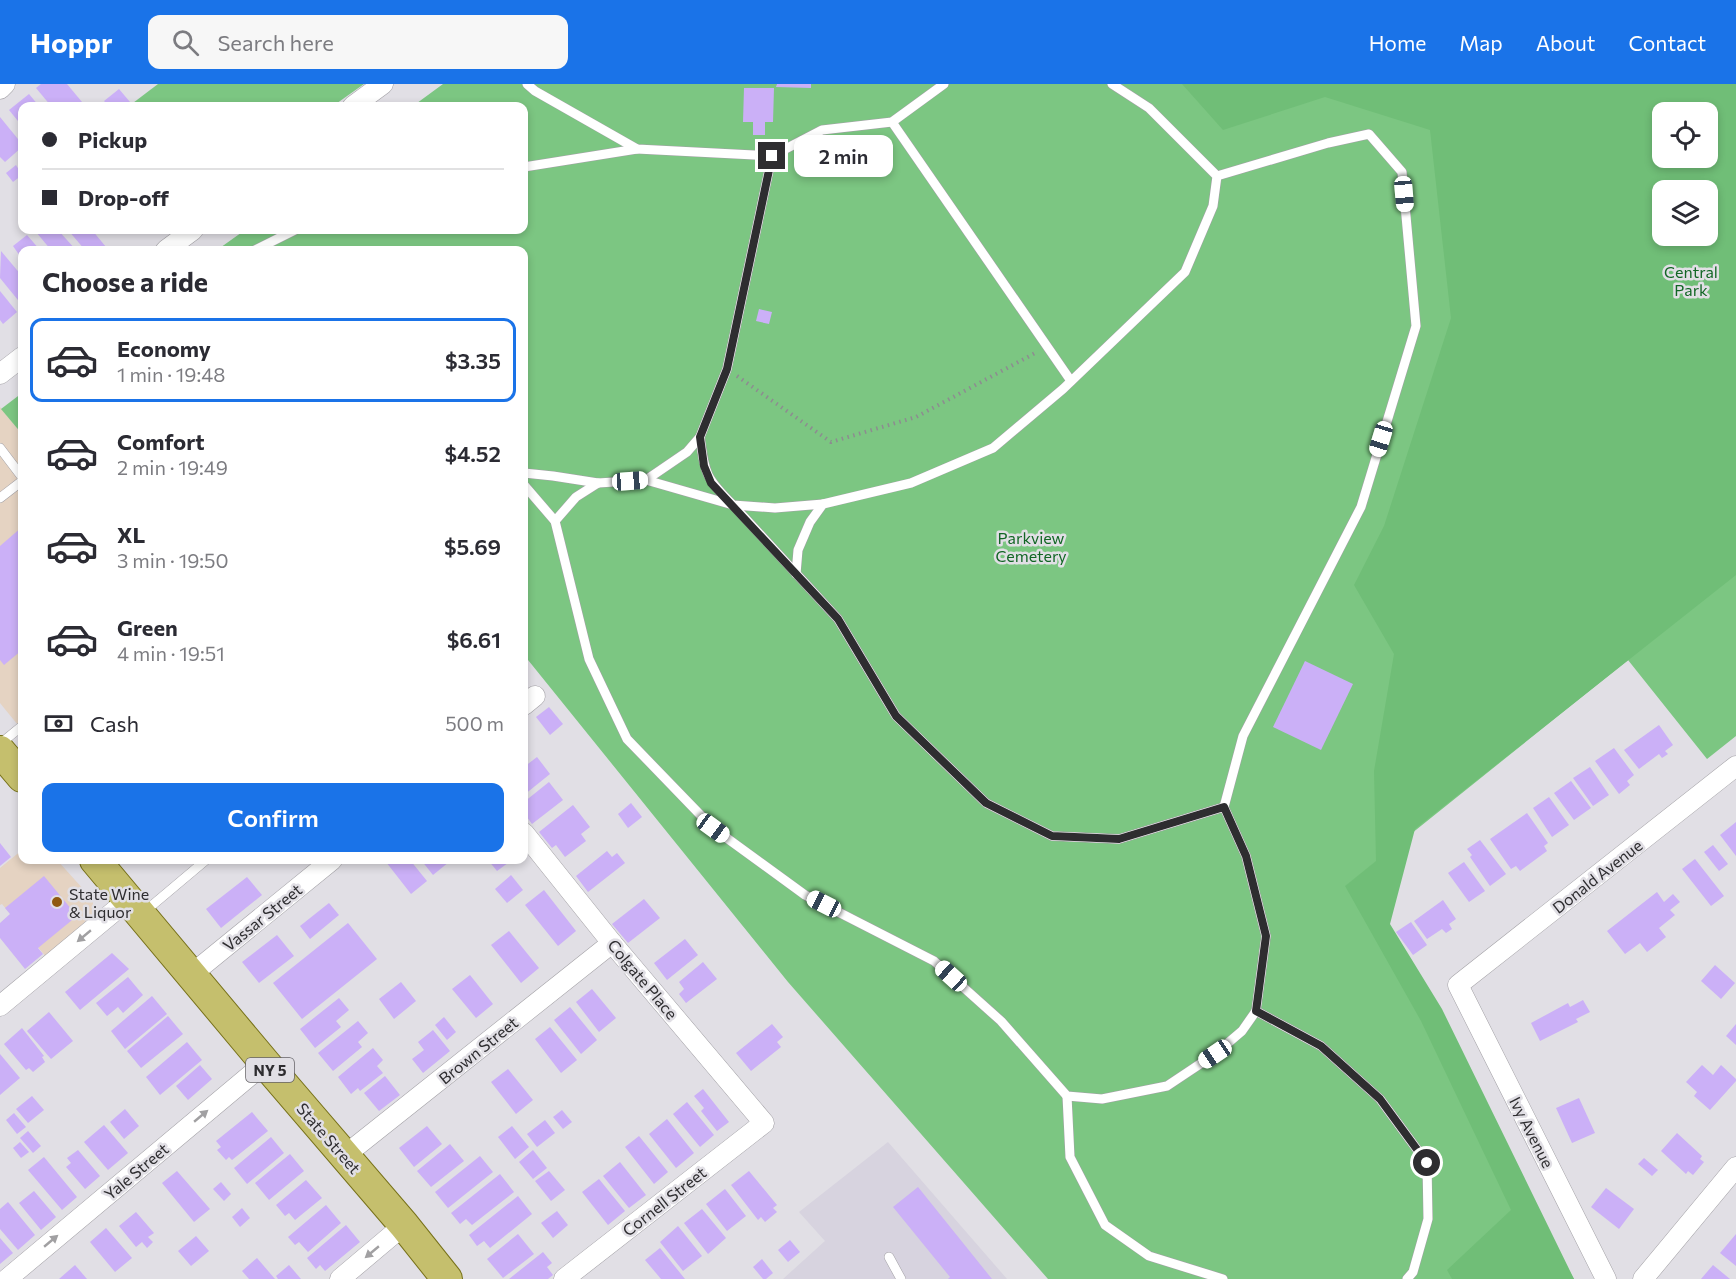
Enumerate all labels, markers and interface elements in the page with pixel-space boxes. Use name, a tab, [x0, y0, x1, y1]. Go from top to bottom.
search box	[148, 15, 568, 69]
text: Hoppr	[30, 25, 112, 59]
icon: search	[169, 26, 202, 59]
text: Search here	[217, 29, 334, 56]
text: Home	[1369, 30, 1426, 55]
text: Map	[1459, 30, 1503, 55]
text: About	[1536, 30, 1595, 55]
text: Contact	[1628, 30, 1706, 55]
map controls	[1652, 102, 1718, 246]
button: locate	[1652, 102, 1718, 168]
text: Pickup	[78, 126, 147, 153]
callout: 2 min	[793, 135, 892, 177]
route end	[758, 142, 785, 169]
text: 2 min	[819, 144, 868, 168]
car	[1393, 175, 1415, 213]
button: layers	[1652, 180, 1718, 246]
text: Drop-off	[78, 184, 169, 211]
park label: Central Park	[1664, 262, 1718, 299]
text: Choose a ride	[42, 265, 208, 298]
icon: car	[45, 333, 99, 387]
text: Economy	[117, 335, 211, 362]
text: $3.35	[445, 347, 501, 374]
text: 1 min · 19:48	[117, 362, 225, 386]
car	[1367, 419, 1395, 459]
icon: car	[45, 426, 99, 480]
text: Comfort	[117, 428, 205, 455]
text: $4.52	[444, 440, 501, 467]
text: 2 min · 19:49	[117, 455, 228, 479]
car	[611, 471, 649, 491]
icon: car	[45, 519, 99, 573]
text: XL	[117, 521, 145, 548]
park label: Parkview Cemetery	[995, 528, 1067, 565]
text: $5.69	[444, 533, 501, 560]
text: 3 min · 19:50	[117, 548, 229, 572]
icon: car	[45, 612, 99, 666]
text: Green	[117, 614, 178, 641]
text: $6.61	[447, 626, 501, 653]
text: 4 min · 19:51	[117, 641, 225, 665]
icon: cash	[42, 707, 75, 740]
text: Cash	[90, 710, 139, 737]
text: 500 m	[445, 711, 504, 735]
button: Confirm	[42, 783, 504, 852]
car	[693, 810, 733, 846]
street label: Donald Avenue	[1548, 835, 1646, 917]
street label: Vassar Street	[219, 879, 306, 955]
place label: State Wine & Liquor	[69, 884, 149, 921]
car	[804, 888, 844, 920]
marker: State Wine & Liquor	[50, 895, 64, 909]
one-way arrow	[77, 929, 92, 942]
street label: Colgate Place	[604, 935, 682, 1023]
car	[932, 957, 970, 995]
street label: Brown Street	[435, 1012, 522, 1088]
car	[1195, 1036, 1235, 1072]
road number: NY 5	[246, 1058, 294, 1082]
street label: Ivy Avenue	[1506, 1093, 1558, 1171]
street label: State Street	[293, 1099, 365, 1178]
one-way arrow	[193, 1110, 208, 1123]
street label: Yale Street	[100, 1138, 172, 1203]
route start	[1413, 1149, 1440, 1176]
street label: Cornell Street	[618, 1162, 710, 1240]
one-way arrow	[43, 1235, 59, 1248]
one-way arrow	[365, 1245, 380, 1258]

